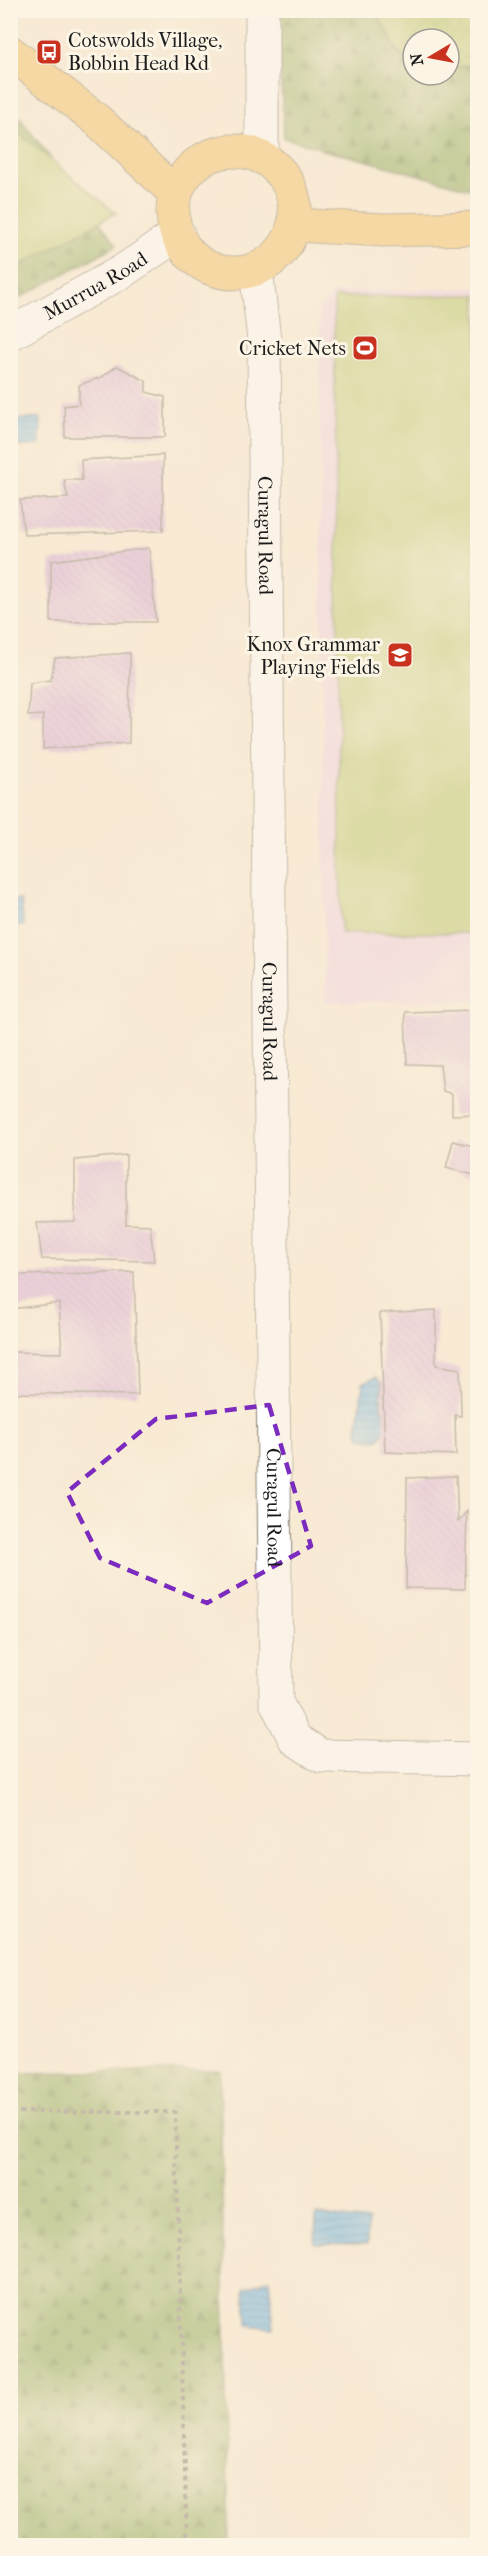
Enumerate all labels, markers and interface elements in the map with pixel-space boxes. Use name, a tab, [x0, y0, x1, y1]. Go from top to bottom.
north arrow	[401, 27, 461, 87]
place label: Cotswolds Village, Bobbin Head Rd	[68, 29, 222, 75]
bus stop icon: Cotswolds Village, Bobbin Head Rd	[34, 37, 64, 67]
text: N	[406, 51, 427, 67]
street label: Murrua Road	[40, 246, 153, 325]
sports icon: Cricket Nets	[350, 333, 380, 363]
place label: Cricket Nets	[239, 337, 346, 360]
street label: Curagul Road	[253, 476, 277, 596]
place label: Knox Grammar Playing Fields	[247, 633, 380, 679]
school or university icon: Knox Grammar Playing Fields	[385, 640, 415, 670]
street label: Curagul Road	[257, 962, 282, 1082]
street label: Curagul Road	[262, 1448, 286, 1568]

